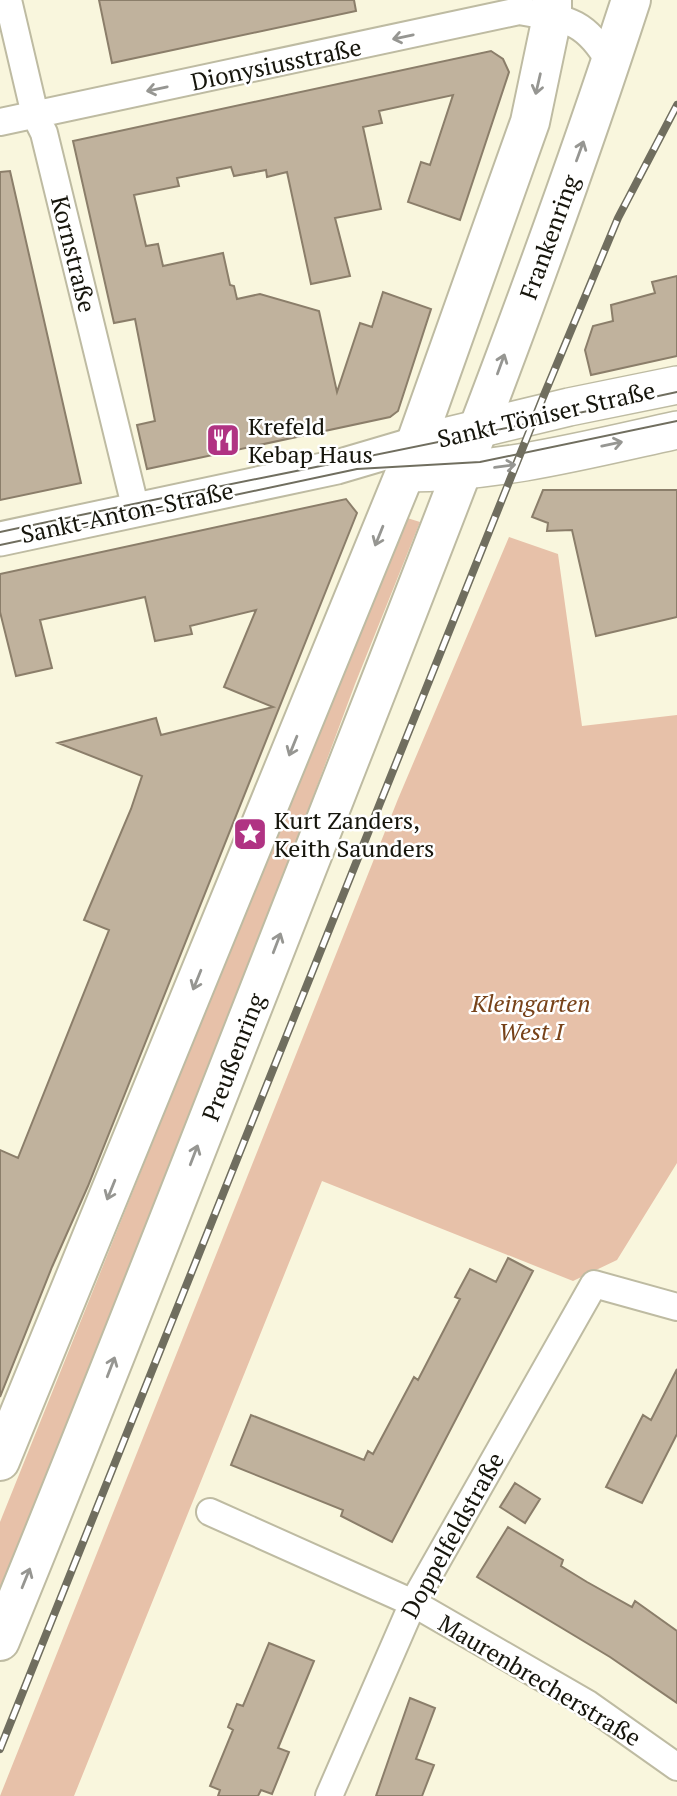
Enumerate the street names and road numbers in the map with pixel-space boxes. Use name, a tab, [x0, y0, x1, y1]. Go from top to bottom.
street label: Dionysiusstraße	[188, 30, 364, 98]
street label: Frankenring	[512, 170, 586, 304]
street label: Kornstraße	[44, 192, 104, 316]
street label: Sankt Töniser Straße	[434, 373, 658, 455]
street label: Sankt-Anton-Straße	[18, 474, 236, 550]
street label: Preußenring	[194, 988, 272, 1125]
street label: Doppelfeldstraße	[393, 1446, 511, 1624]
street label: Maurenbrecherstraße	[433, 1607, 647, 1753]

